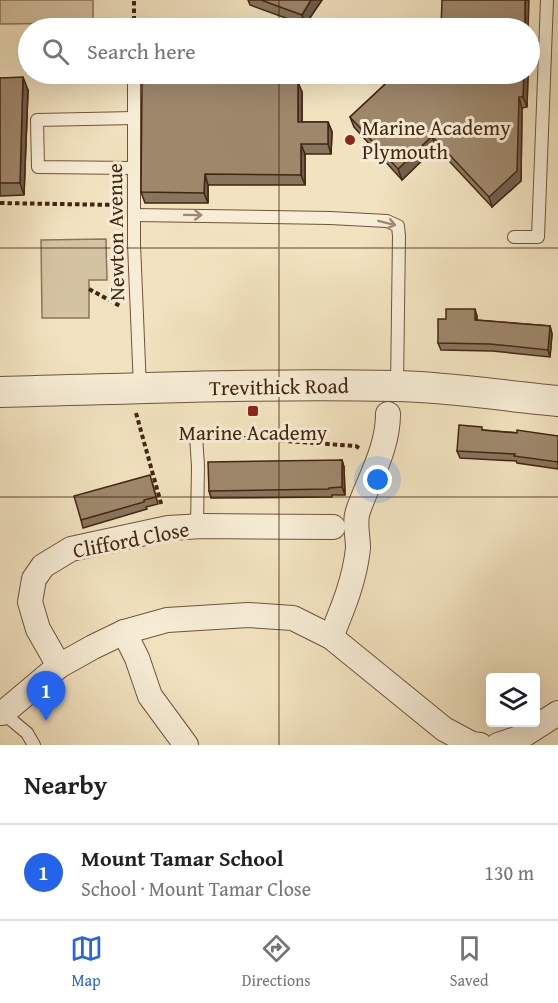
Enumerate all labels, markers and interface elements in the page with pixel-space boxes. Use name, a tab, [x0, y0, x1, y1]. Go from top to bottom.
search box	[18, 18, 540, 84]
icon: search	[39, 35, 72, 68]
text: Search here	[87, 35, 196, 67]
place label: Marine Academy Plymouth	[362, 112, 511, 167]
marker: Marine Academy Plymouth	[343, 133, 357, 147]
street label: Newton Avenue	[99, 163, 132, 301]
one-way arrow	[182, 209, 202, 221]
one-way arrow	[377, 218, 396, 230]
street label: Trevithick Road	[209, 370, 350, 403]
marker: Marine Academy	[246, 404, 260, 418]
place label: Marine Academy	[179, 417, 328, 448]
your location	[363, 465, 392, 494]
street label: Clifford Close	[70, 513, 192, 566]
pin: 1	[26, 672, 66, 721]
map controls	[486, 673, 540, 727]
button: layers	[486, 673, 540, 727]
text: Nearby	[24, 765, 107, 804]
text: Mount Tamar School	[81, 842, 284, 874]
text: 1	[38, 858, 49, 887]
text: 130 m	[484, 858, 534, 887]
text: School · Mount Tamar Close	[81, 874, 311, 903]
tab: Map	[70, 932, 103, 992]
tab: Directions	[242, 932, 311, 992]
tab: Saved	[450, 932, 488, 992]

